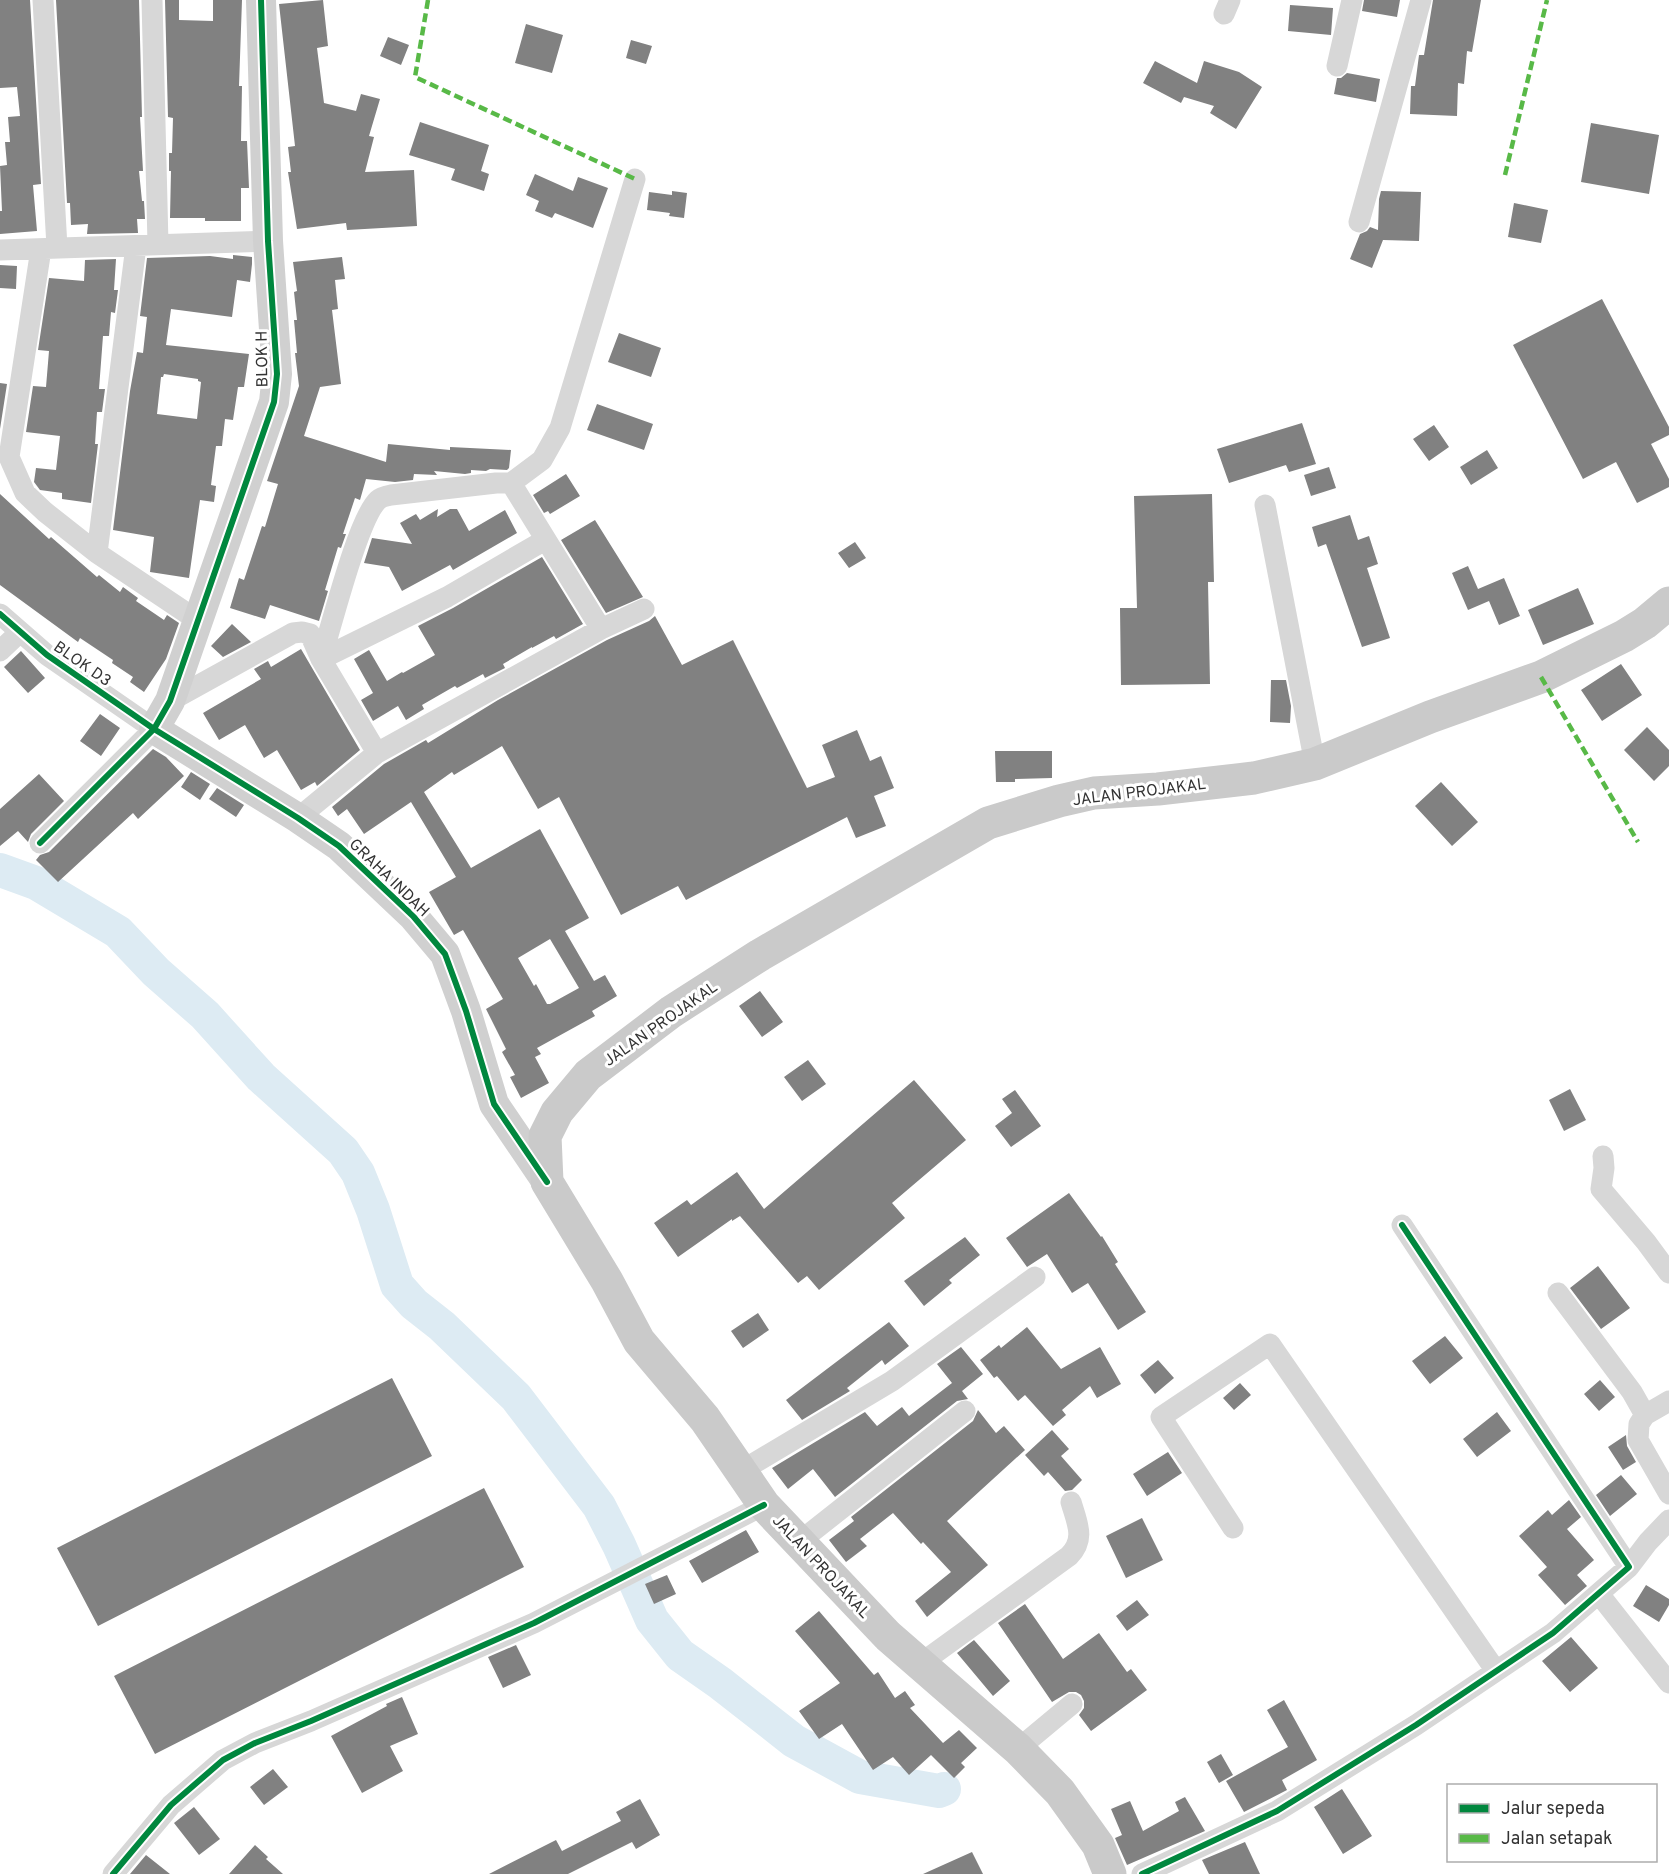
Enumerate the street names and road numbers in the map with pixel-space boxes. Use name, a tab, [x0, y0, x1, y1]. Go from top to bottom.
street label: BLOK H	[253, 331, 273, 387]
street label: BLOK D3	[49, 638, 115, 692]
street label: JALAN PROJAKAL	[1071, 775, 1207, 811]
street label: GRAHA INDAH	[344, 835, 433, 922]
street label: JALAN PROJAKAL	[600, 978, 722, 1071]
street label: JALAN PROJAKAL	[767, 1511, 874, 1623]

